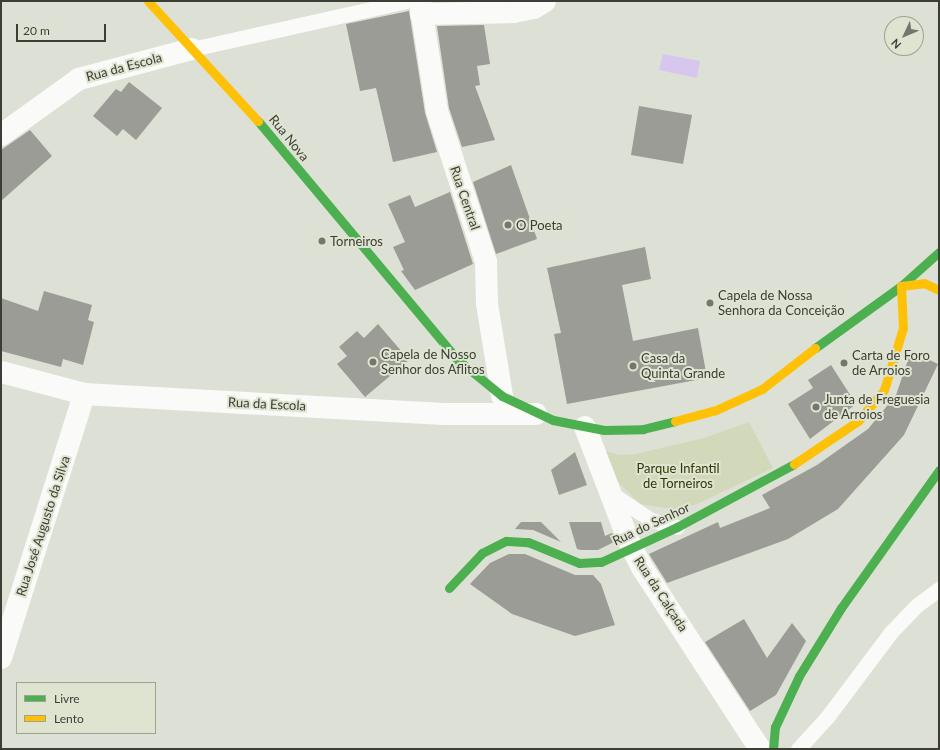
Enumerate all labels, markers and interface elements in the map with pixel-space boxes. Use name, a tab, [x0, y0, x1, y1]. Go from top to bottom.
scale bar	[18, 16, 108, 42]
north arrow	[884, 16, 924, 56]
text: 20 m	[23, 23, 50, 38]
text: N	[888, 36, 903, 52]
street label: Rua da Escola	[84, 49, 164, 85]
street label: Rua Nova	[266, 112, 312, 164]
street label: Rua Central	[447, 164, 483, 232]
place label: O Poeta	[516, 217, 563, 233]
marker: O Poeta	[503, 220, 513, 230]
place label: Torneiros	[330, 233, 383, 249]
marker: Torneiros	[317, 236, 327, 246]
place label: Capela de Nossa Senhora da Conceição	[718, 288, 845, 319]
marker: Capela de Nossa Senhora da Conceição	[705, 298, 715, 308]
place label: Capela de Nosso Senhor dos Aflitos	[381, 347, 485, 378]
place label: Carta de Foro de Arroios	[852, 348, 930, 379]
place label: Casa da Quinta Grande	[641, 351, 725, 382]
marker: Capela de Nosso Senhor dos Aflitos	[368, 357, 378, 367]
marker: Carta de Foro de Arroios	[839, 358, 849, 368]
marker: Casa da Quinta Grande	[628, 361, 638, 371]
place label: Junta de Freguesia de Arroios	[824, 392, 930, 423]
street label: Rua da Escola	[228, 394, 306, 414]
marker: Junta de Freguesia de Arroios	[811, 402, 821, 412]
street label: Rua José Augusto da Silva	[13, 453, 73, 599]
park label: Parque Infantil de Torneiros	[636, 461, 720, 492]
street label: Rua do Senhor	[610, 499, 692, 549]
street label: Rua da Calçada	[631, 553, 691, 635]
legend	[16, 682, 156, 734]
text: Livre	[54, 691, 80, 706]
text: Lento	[54, 711, 84, 726]

